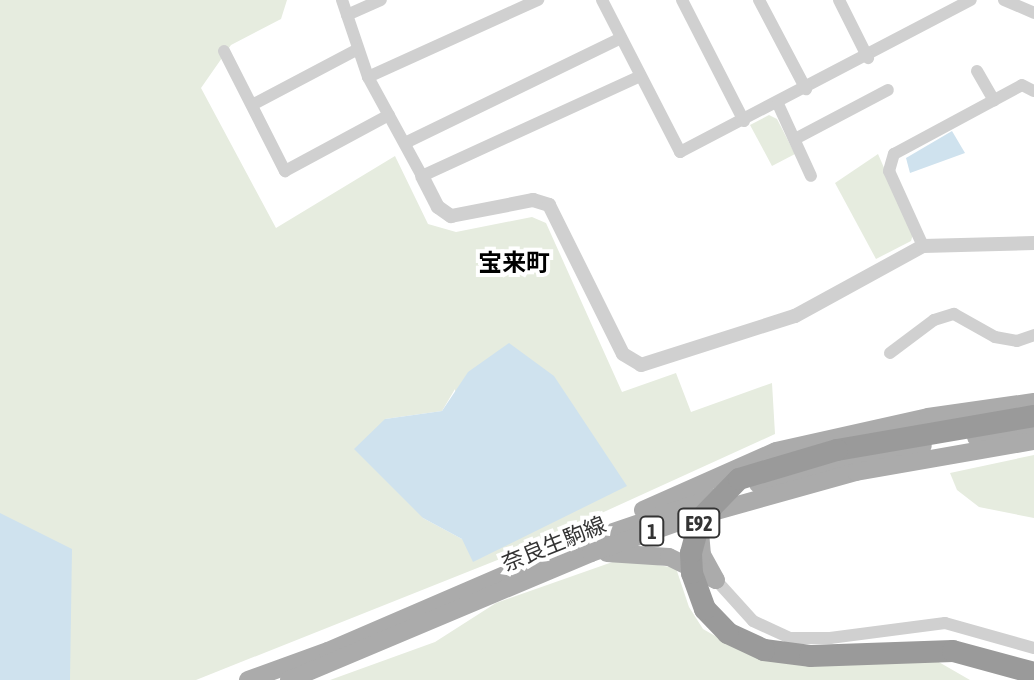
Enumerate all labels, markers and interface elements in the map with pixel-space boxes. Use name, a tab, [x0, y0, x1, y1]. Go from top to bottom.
district label: 宝来町	[478, 249, 550, 277]
road number: E92	[677, 507, 721, 539]
street label: 奈良生駒線	[498, 511, 610, 577]
road number: 1	[638, 515, 666, 547]

